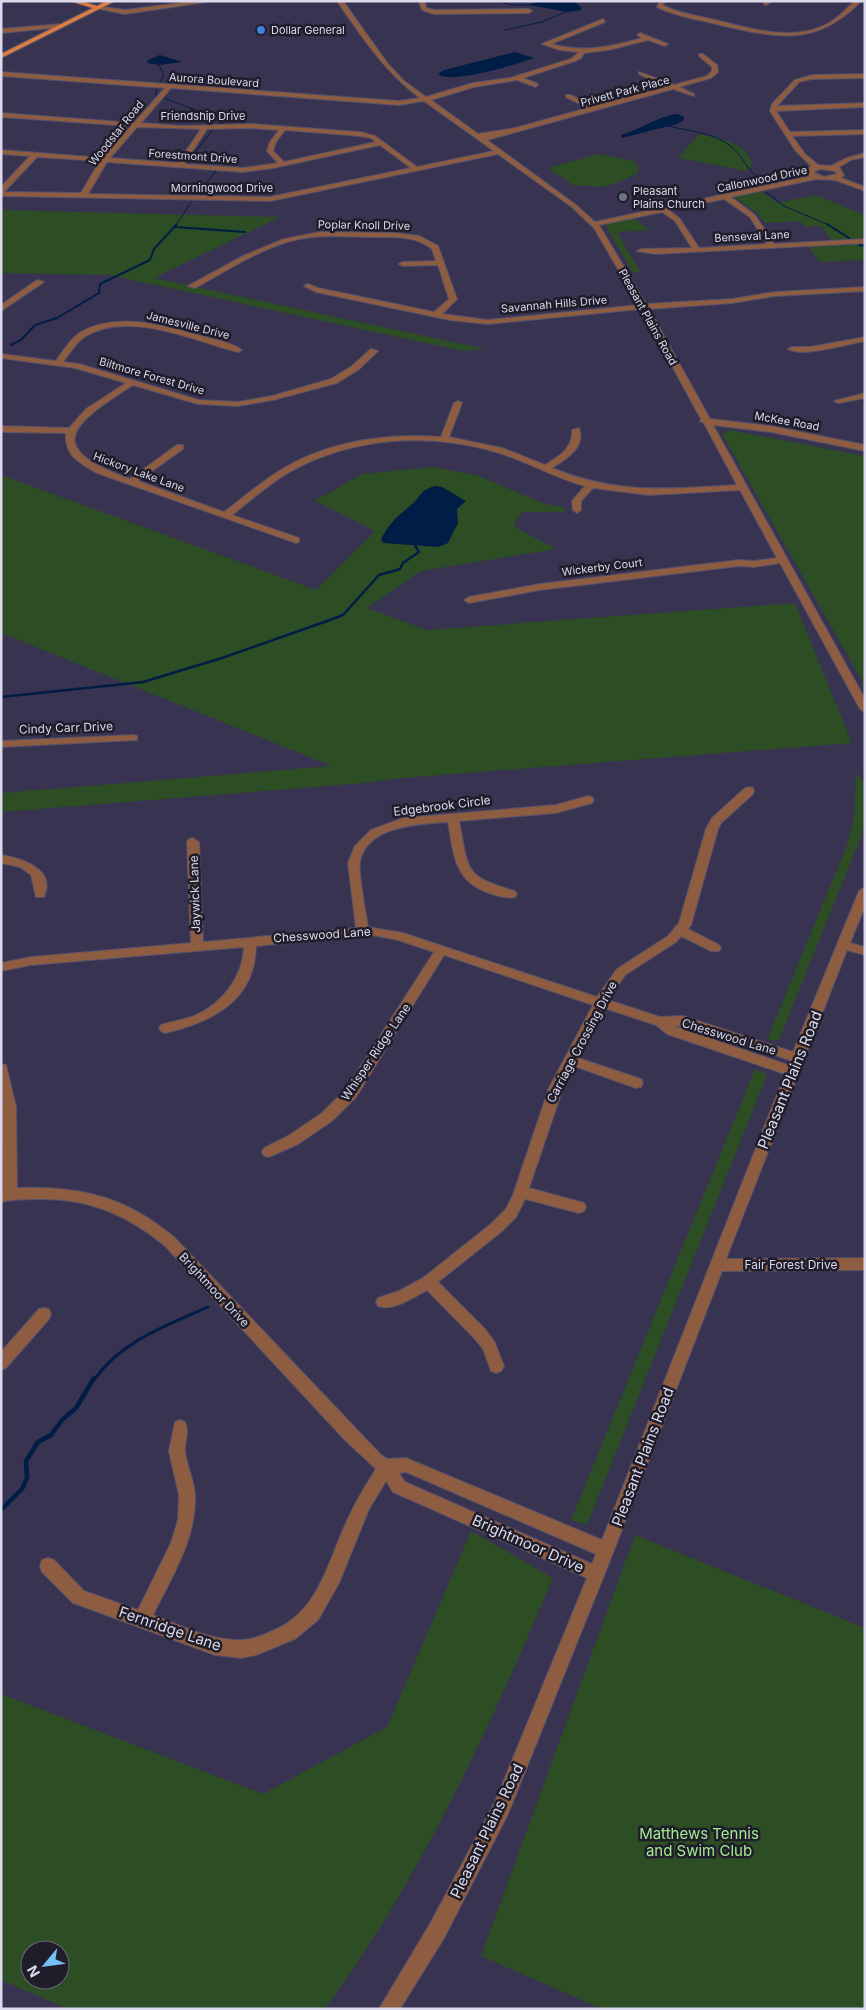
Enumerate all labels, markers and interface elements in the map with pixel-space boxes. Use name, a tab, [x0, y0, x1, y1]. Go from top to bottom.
place label: Dollar General	[271, 23, 345, 37]
marker: Dollar General	[255, 24, 267, 36]
street label: Aurora Boulevard	[169, 70, 259, 90]
street label: Privett Park Place	[579, 72, 671, 110]
street label: Woodstar Road	[86, 98, 146, 168]
street label: Friendship Drive	[161, 109, 245, 123]
street label: Forestmont Drive	[148, 146, 238, 166]
street label: Callonwood Drive	[716, 163, 808, 195]
street label: Morningwood Drive	[171, 181, 273, 195]
place label: Pleasant Plains Church	[633, 184, 705, 211]
marker: Pleasant Plains Church	[617, 191, 629, 203]
street label: Poplar Knoll Drive	[318, 217, 410, 233]
street label: Benseval Lane	[714, 227, 790, 245]
street label: Pleasant Plains Road	[616, 266, 680, 368]
street label: Savannah Hills Drive	[500, 292, 608, 316]
street label: Jamesville Drive	[145, 308, 231, 342]
street label: Biltmore Forest Drive	[98, 354, 206, 398]
street label: McKee Road	[753, 408, 821, 434]
street label: Hickory Lake Lane	[91, 449, 187, 495]
street label: Wickerby Court	[561, 555, 644, 579]
street label: Cindy Carr Drive	[19, 718, 113, 737]
street label: Edgebrook Circle	[393, 792, 491, 819]
street label: Jaywick Lane	[186, 855, 203, 933]
street label: Chesswood Lane	[273, 924, 371, 945]
street label: Carriage Crossing Drive	[543, 978, 620, 1105]
street label: Whisper Ridge Lane	[338, 1000, 414, 1103]
street label: Pleasant Plains Road	[753, 1008, 826, 1152]
street label: Chesswood Lane	[680, 1015, 778, 1058]
street label: Brightmoor Drive	[176, 1249, 253, 1330]
street label: Fair Forest Drive	[745, 1257, 837, 1272]
street label: Pleasant Plains Road	[607, 1385, 678, 1529]
street label: Brightmoor Drive	[469, 1510, 587, 1577]
street label: Fernridge Lane	[116, 1602, 224, 1655]
street label: Pleasant Plains Road	[446, 1760, 527, 1901]
park label: Matthews Tennis and Swim Club	[639, 1824, 759, 1860]
north arrow	[20, 1940, 70, 1990]
text: N	[23, 1963, 43, 1980]

